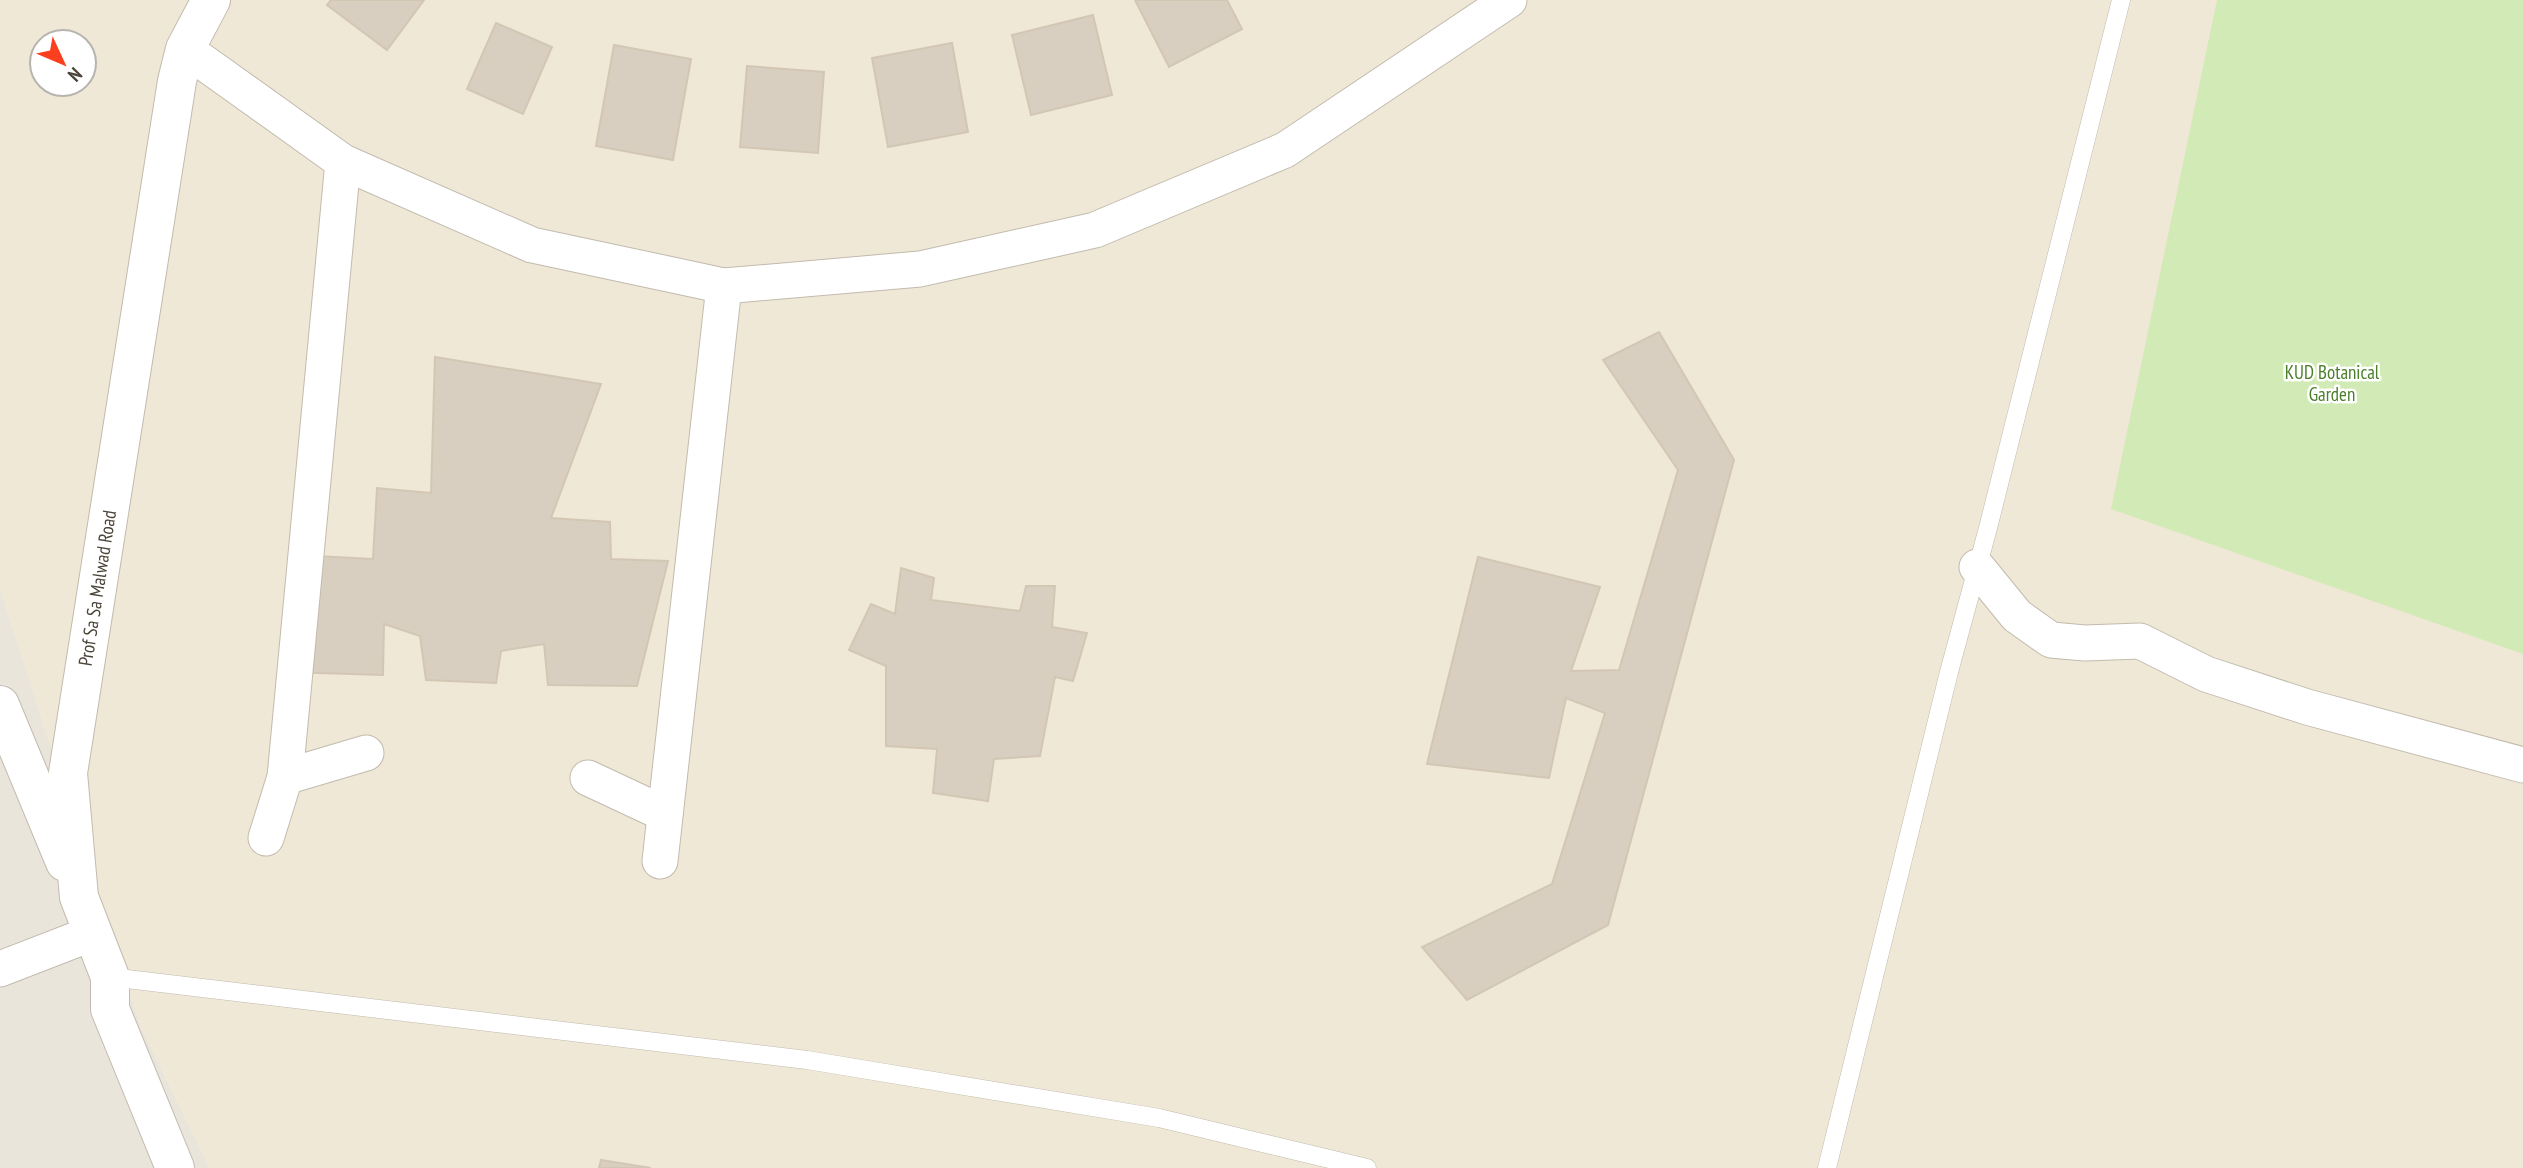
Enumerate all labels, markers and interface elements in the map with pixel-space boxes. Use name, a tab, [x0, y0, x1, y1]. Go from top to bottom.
north arrow	[28, 28, 98, 98]
text: N	[63, 63, 87, 87]
park label: KUD Botanical Garden	[2285, 360, 2380, 406]
street label: Prof Sa Sa Malwad Road	[73, 508, 121, 668]

